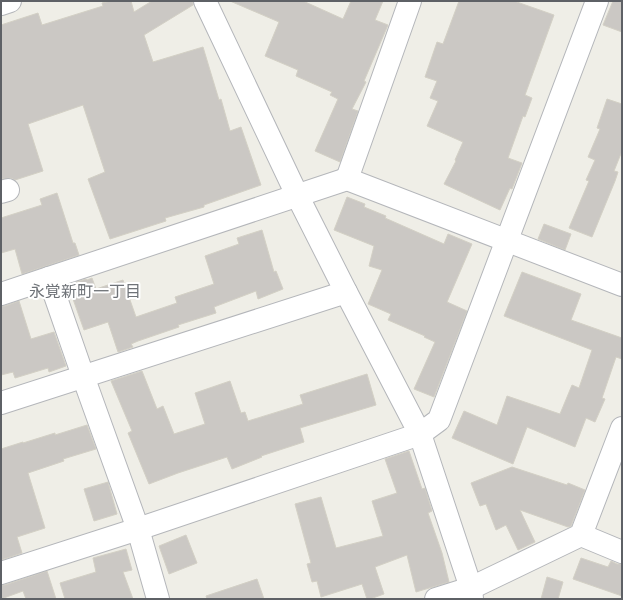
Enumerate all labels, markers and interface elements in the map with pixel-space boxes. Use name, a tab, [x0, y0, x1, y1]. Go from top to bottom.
district label: 永覚新町一丁目	[29, 281, 141, 300]

